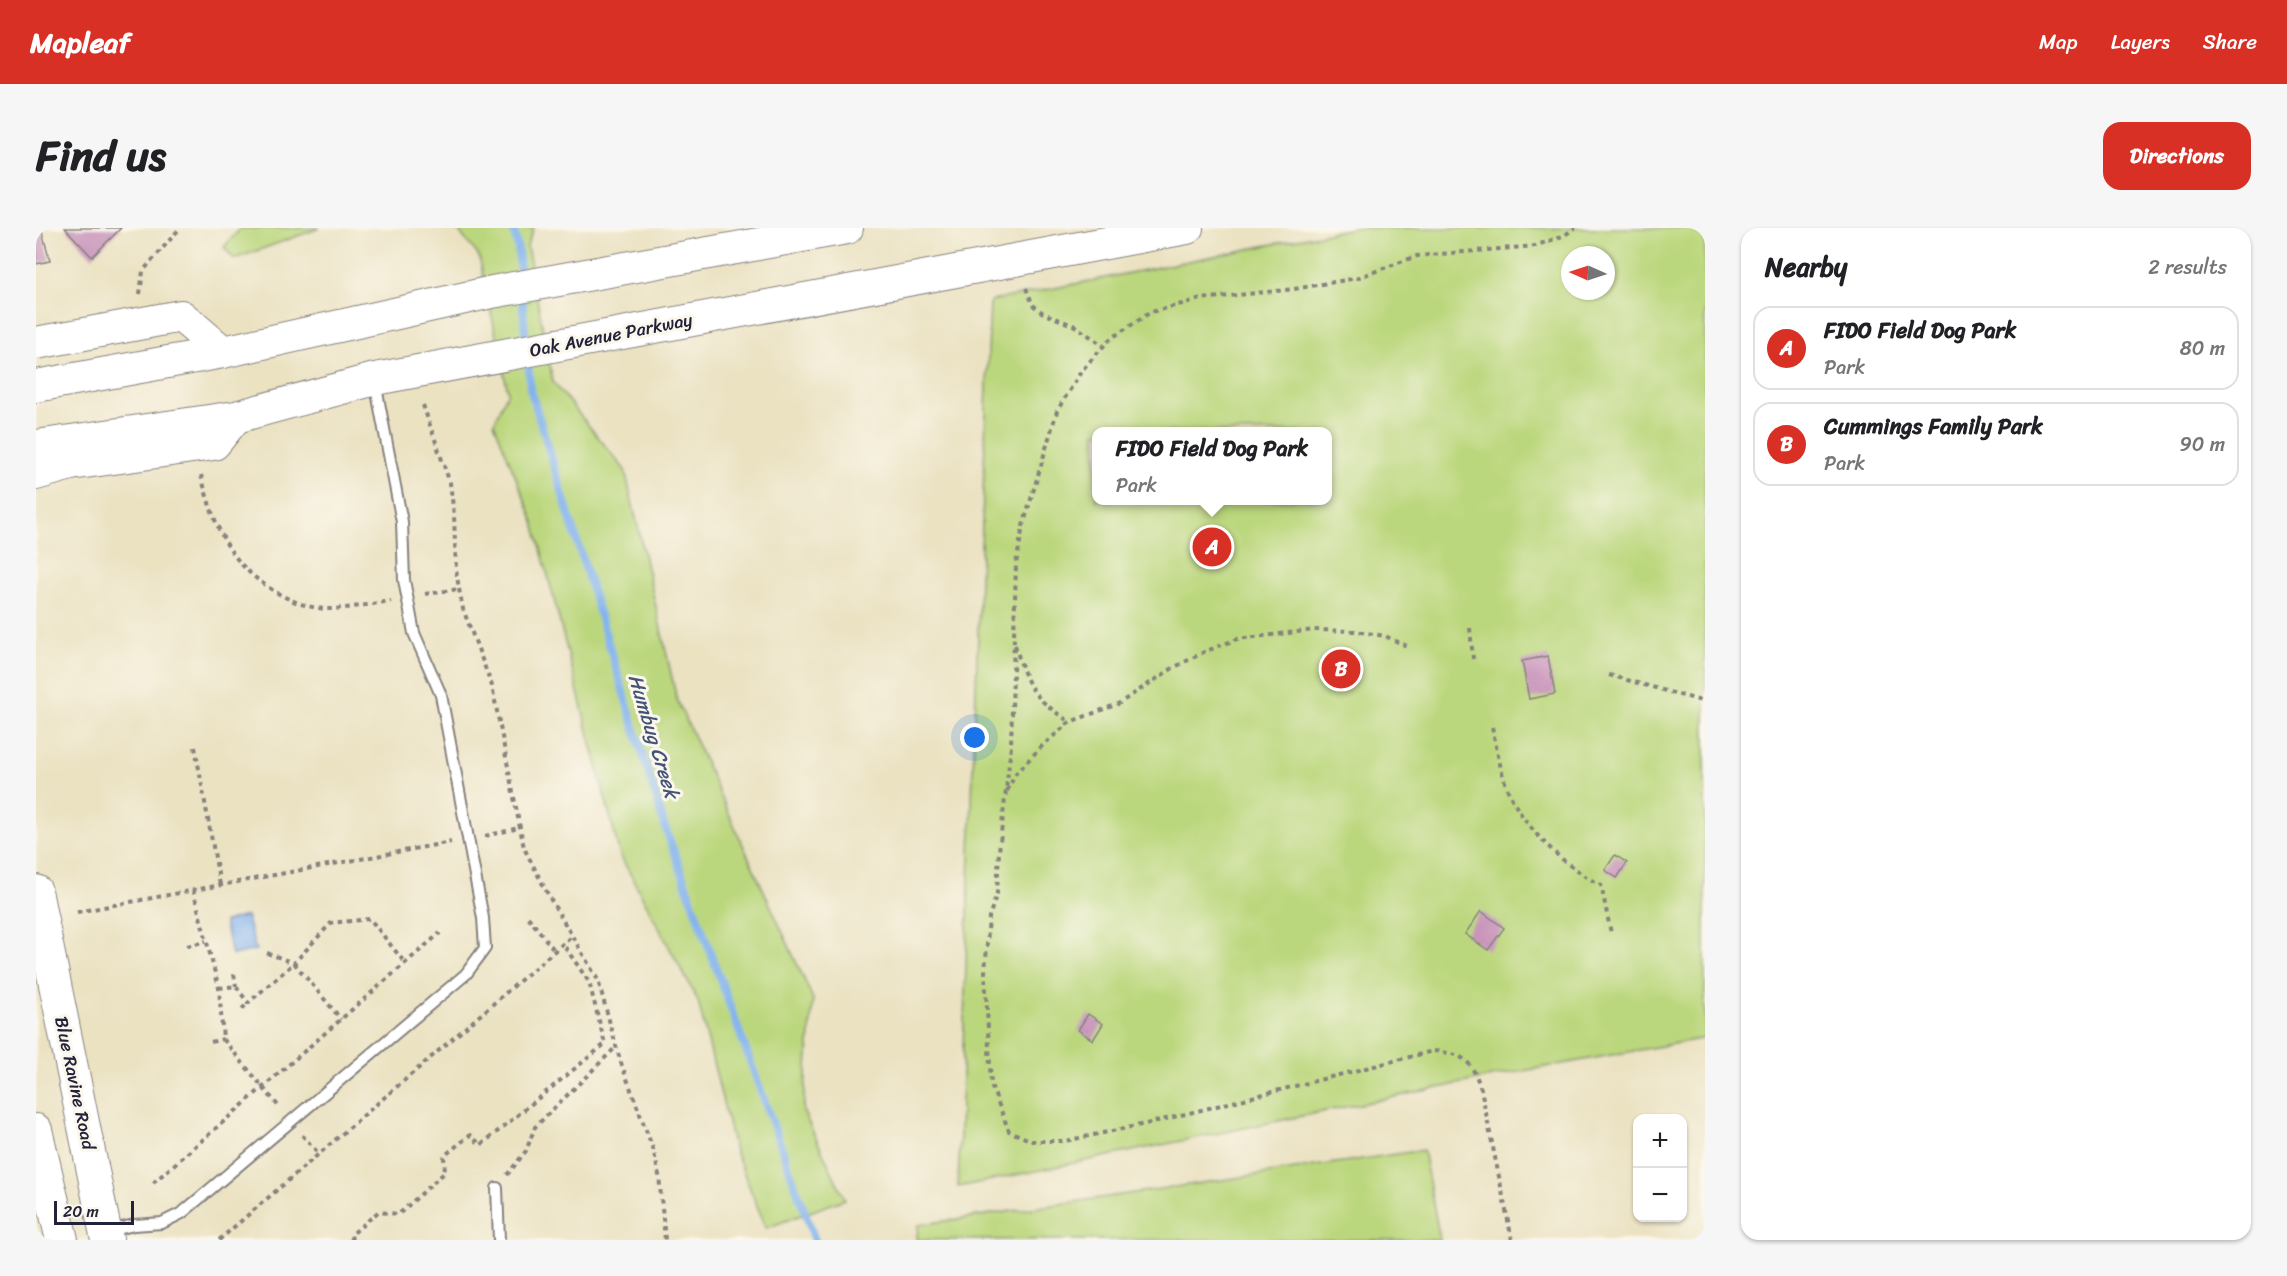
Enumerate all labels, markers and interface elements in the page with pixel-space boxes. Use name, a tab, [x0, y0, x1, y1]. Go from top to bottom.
text: Mapleaf	[30, 18, 130, 67]
text: Map	[2039, 23, 2078, 61]
text: Layers	[2111, 23, 2170, 61]
text: Share	[2203, 23, 2257, 61]
text: Find us	[36, 119, 166, 193]
button: Directions	[2103, 122, 2251, 190]
text: Nearby	[1765, 244, 1847, 290]
north arrow	[1561, 246, 1615, 300]
text: 2 results	[2148, 250, 2227, 285]
street label: Oak Avenue Parkway	[527, 303, 696, 366]
text: FIDO Field Dog Park	[1824, 311, 2016, 350]
text: A	[1780, 331, 1793, 366]
text: 80 m	[2180, 331, 2225, 366]
text: Park	[1824, 350, 1865, 385]
text: Cummings Family Park	[1824, 407, 2043, 446]
popup	[1092, 427, 1332, 505]
text: B	[1780, 427, 1793, 462]
text: 90 m	[2180, 427, 2225, 462]
text: FIDO Field Dog Park	[1116, 429, 1308, 468]
text: Park	[1824, 446, 1865, 481]
text: Park	[1116, 468, 1157, 503]
pin: A	[1192, 524, 1232, 570]
pin: B	[1322, 646, 1360, 692]
water label: Humbug Creek	[618, 670, 690, 805]
your location	[960, 723, 989, 752]
street label: Blue Ravine Road	[45, 1013, 105, 1154]
map controls	[1633, 1114, 1687, 1222]
button: +	[1633, 1114, 1687, 1168]
button: −	[1633, 1168, 1687, 1222]
text: 20 m	[63, 1197, 99, 1226]
scale bar	[54, 1198, 134, 1226]

